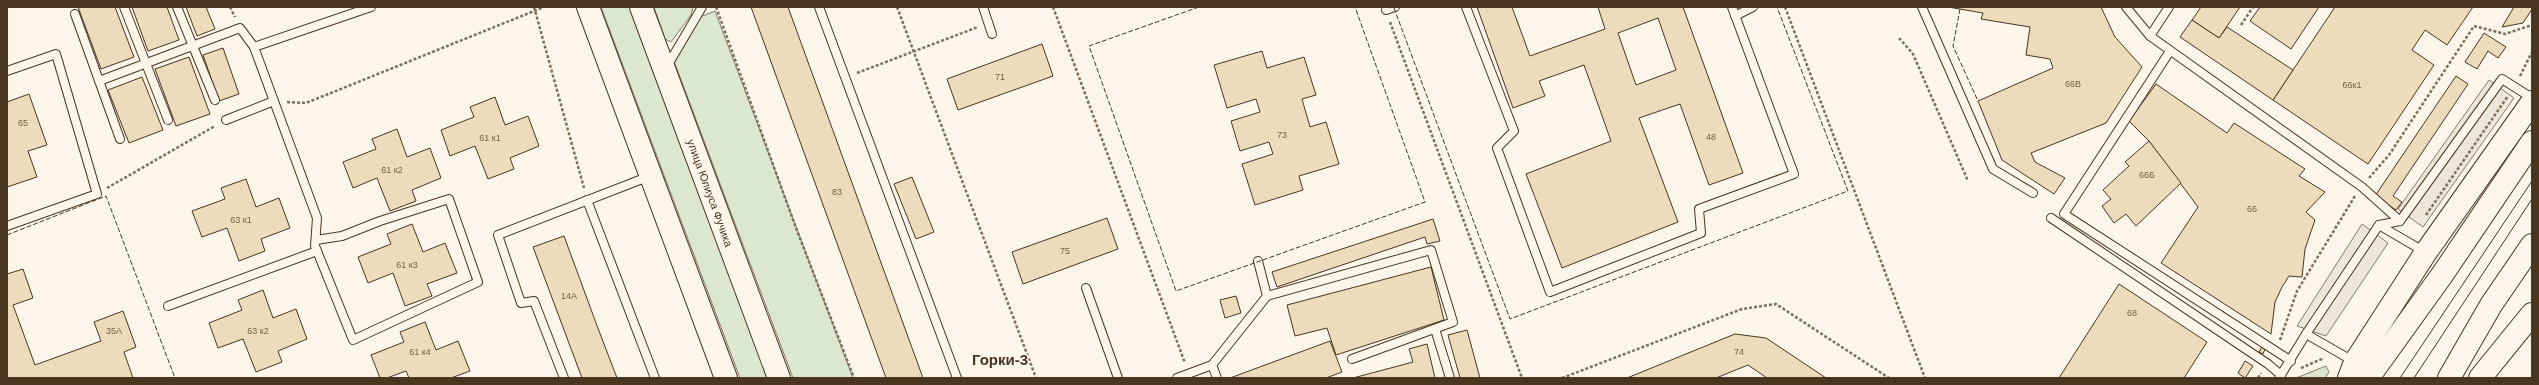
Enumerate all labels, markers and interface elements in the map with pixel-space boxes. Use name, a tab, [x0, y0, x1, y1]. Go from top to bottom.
house number: 71	[995, 72, 1005, 82]
house number: 66В	[2065, 79, 2081, 89]
house number: 66к1	[2343, 80, 2361, 90]
house number: 65	[18, 118, 28, 128]
house number: 73	[1277, 130, 1287, 140]
house number: 48	[1706, 132, 1716, 142]
house number: 61 к1	[479, 133, 501, 143]
street label: улица Юлиуса Фучика	[685, 138, 735, 249]
house number: 61 к2	[381, 165, 403, 175]
house number: 66Б	[2139, 170, 2155, 180]
house number: 83	[832, 187, 842, 197]
house number: 66	[2247, 204, 2257, 214]
house number: 63 к1	[230, 215, 252, 225]
house number: 75	[1060, 246, 1070, 256]
house number: 61 к3	[396, 260, 418, 270]
house number: 14А	[561, 291, 577, 301]
house number: 68	[2127, 308, 2137, 318]
house number: 35А	[106, 326, 122, 336]
house number: 63 к2	[247, 326, 269, 336]
house number: 61 к4	[409, 347, 431, 357]
house number: 74	[1734, 347, 1744, 357]
district label: Горки-3	[972, 351, 1028, 368]

